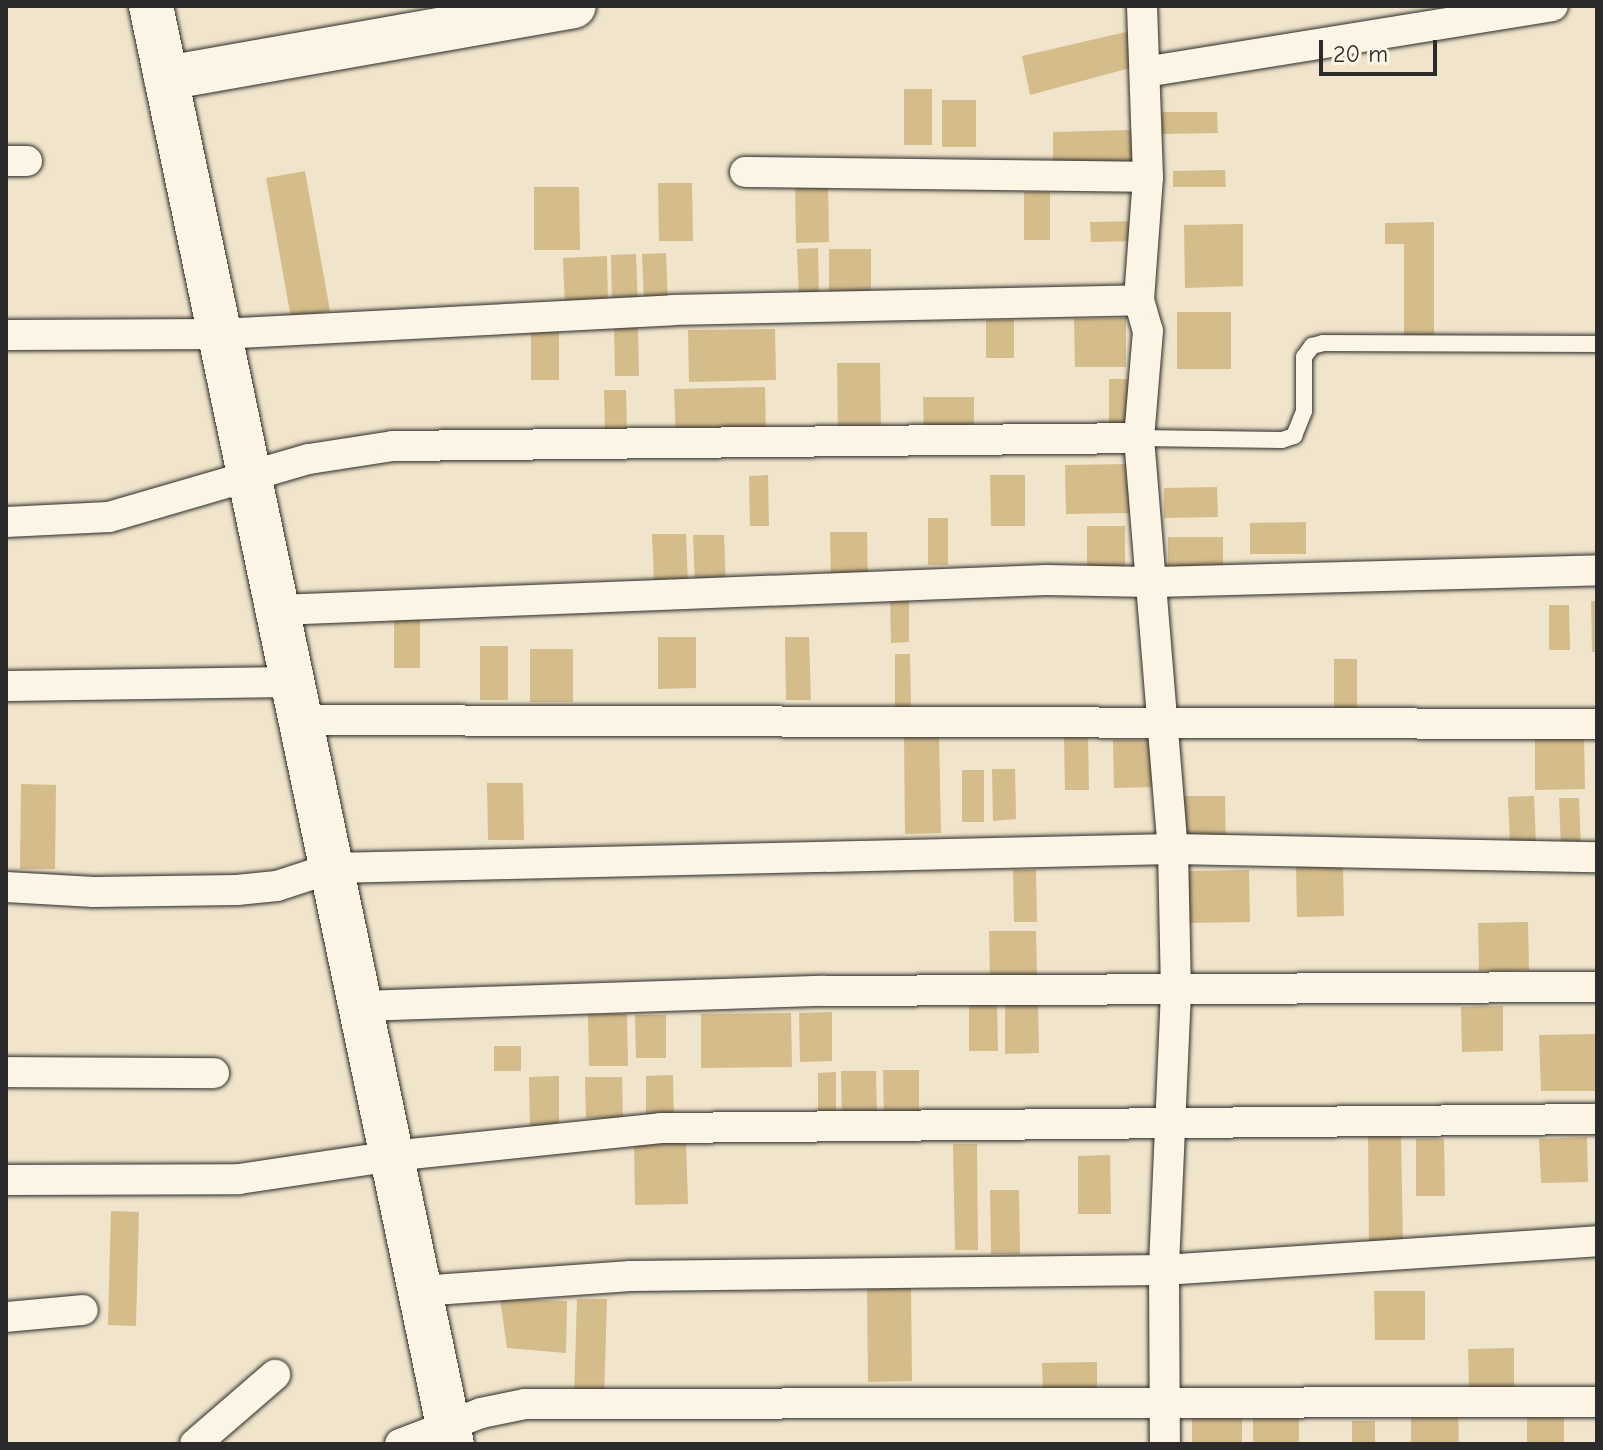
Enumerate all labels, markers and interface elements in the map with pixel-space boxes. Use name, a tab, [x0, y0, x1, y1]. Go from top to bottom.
scale bar	[1323, 24, 1441, 74]
text: 20 m	[1333, 40, 1388, 68]

